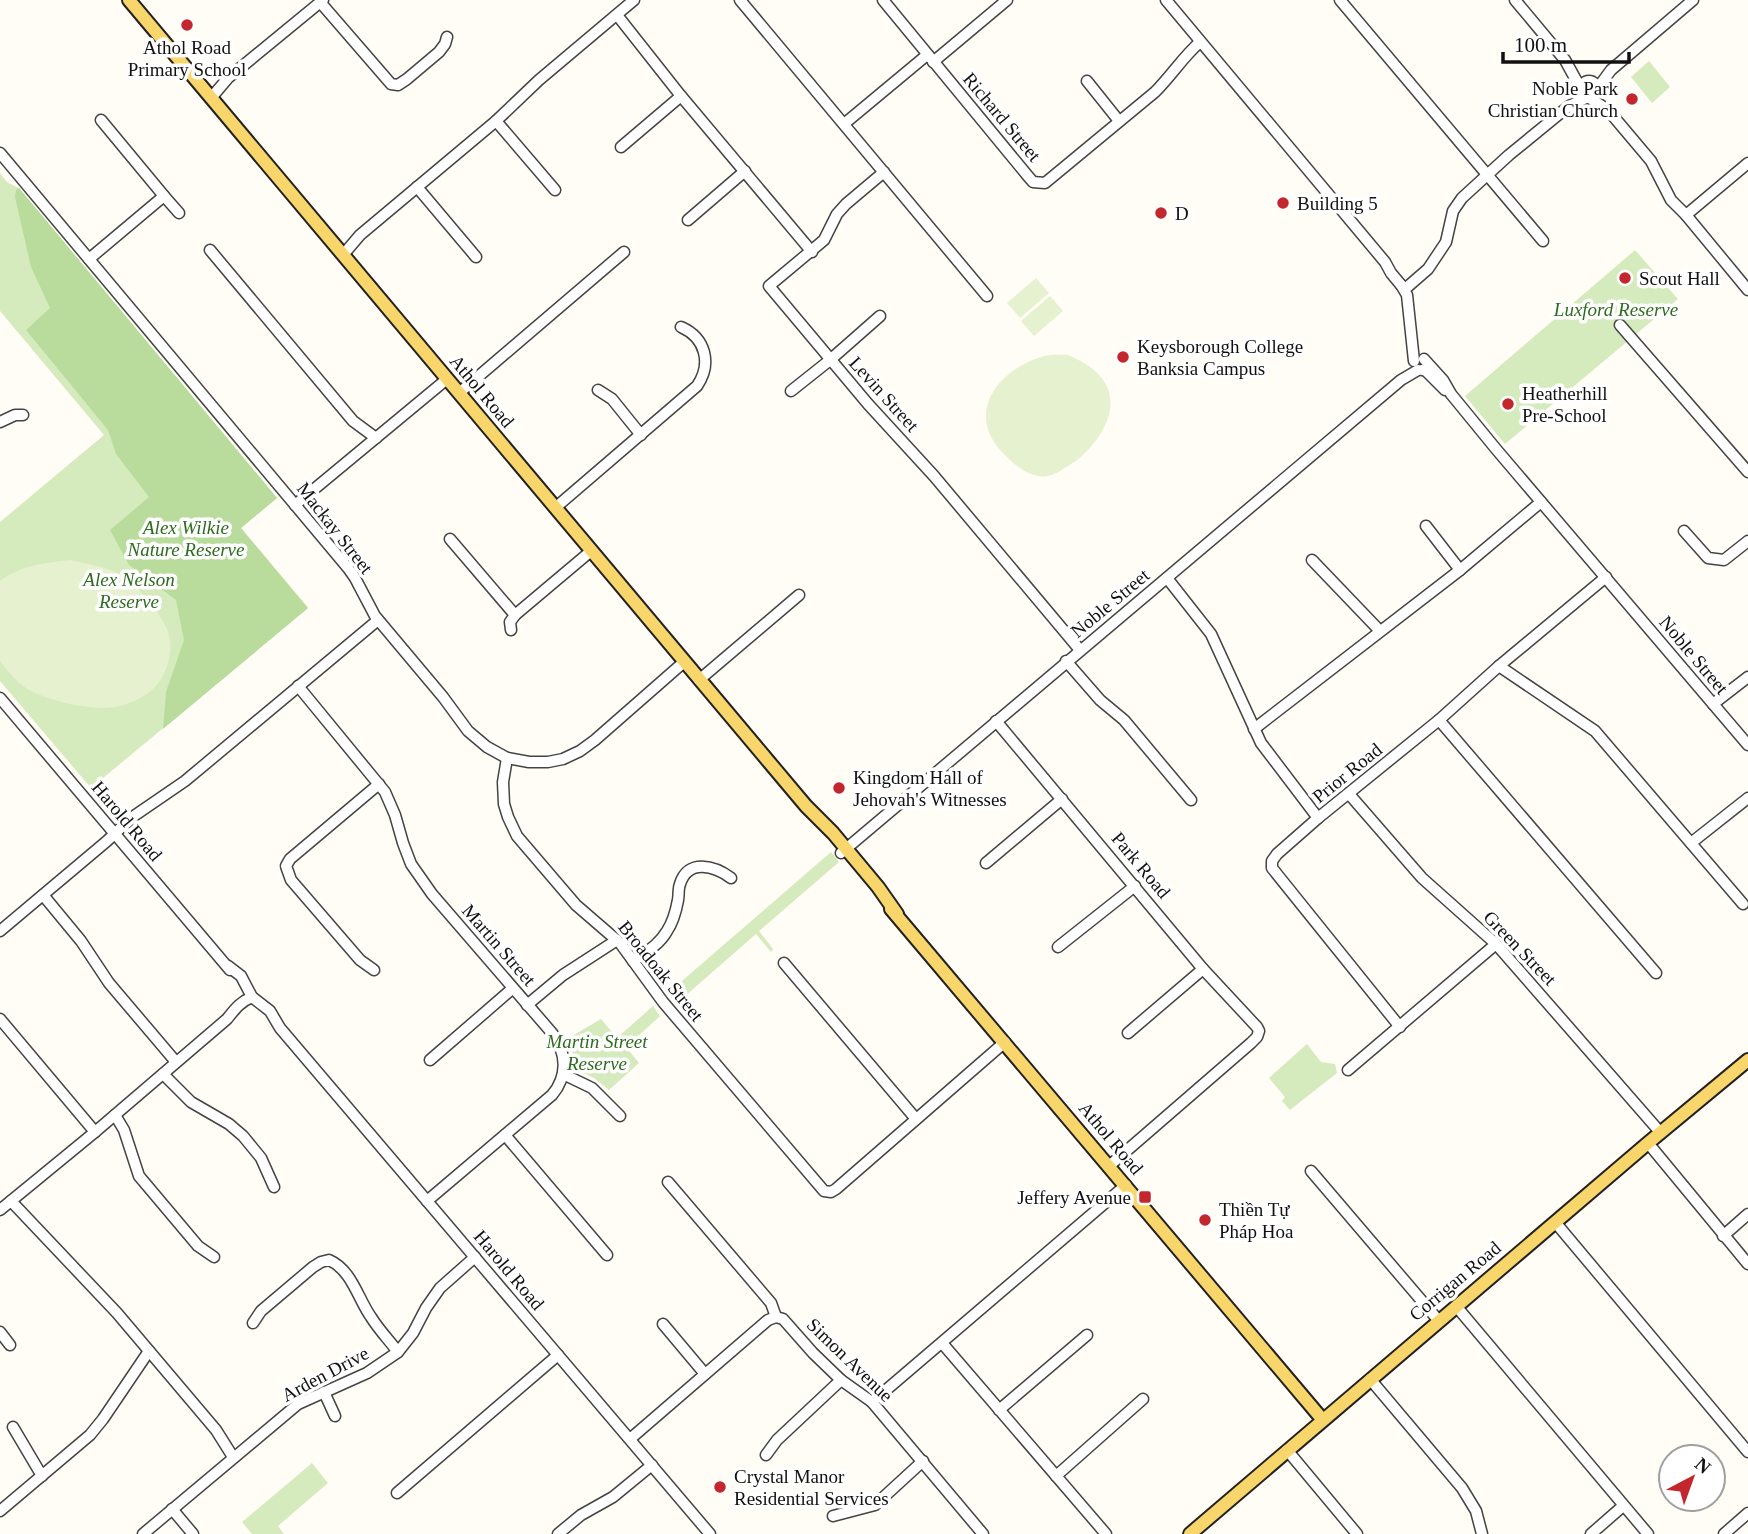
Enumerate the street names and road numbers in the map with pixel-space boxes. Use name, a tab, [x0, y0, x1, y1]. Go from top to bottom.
street label: Richard Street	[959, 68, 1046, 166]
street label: Athol Road	[446, 350, 519, 432]
street label: Levin Street	[845, 352, 924, 436]
street label: Mackay Street	[293, 478, 378, 578]
street label: Noble Street	[1067, 564, 1154, 642]
street label: Noble Street	[1655, 612, 1733, 699]
street label: Prior Road	[1308, 738, 1386, 807]
street label: Harold Road	[88, 777, 167, 866]
street label: Park Road	[1107, 828, 1175, 903]
street label: Martin Street	[458, 900, 540, 990]
street label: Green Street	[1479, 906, 1561, 990]
street label: Broadoak Street	[614, 917, 708, 1026]
street label: Athol Road	[1075, 1097, 1148, 1179]
street label: Harold Road	[470, 1226, 549, 1315]
street label: Corrigan Road	[1405, 1237, 1505, 1325]
street label: Simon Avenue	[803, 1314, 897, 1406]
street label: Arden Drive	[278, 1342, 372, 1406]

